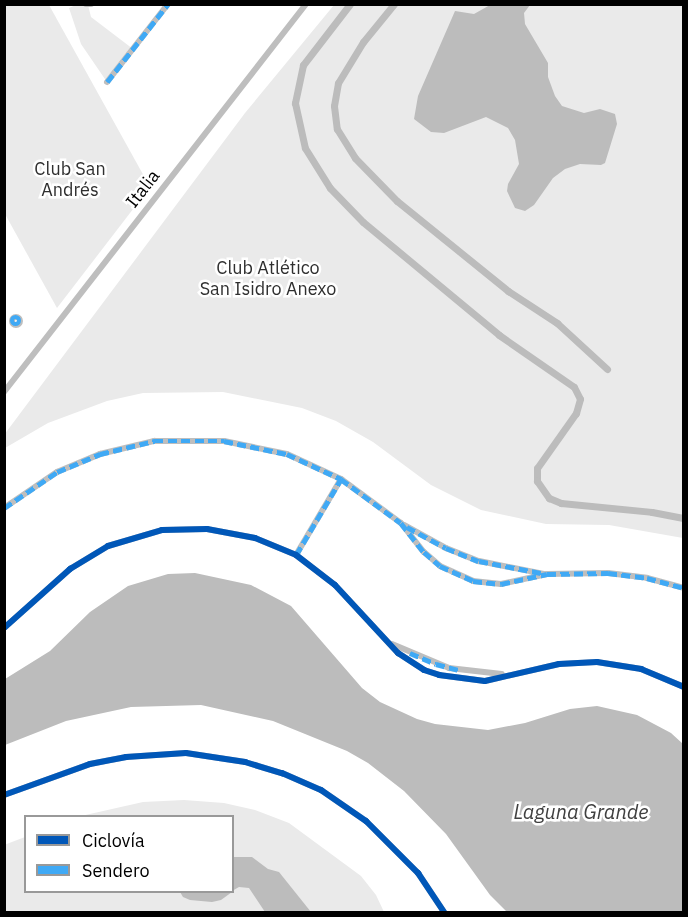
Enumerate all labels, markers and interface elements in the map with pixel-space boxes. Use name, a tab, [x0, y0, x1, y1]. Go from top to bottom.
park label: Club San Andrés	[34, 159, 106, 201]
street label: Italia	[122, 166, 164, 212]
park label: Club Atlético San Isidro Anexo	[200, 258, 336, 300]
water label: Laguna Grande	[513, 799, 649, 823]
legend	[24, 815, 234, 893]
text: Ciclovía	[82, 829, 145, 852]
text: Sendero	[82, 859, 149, 882]

